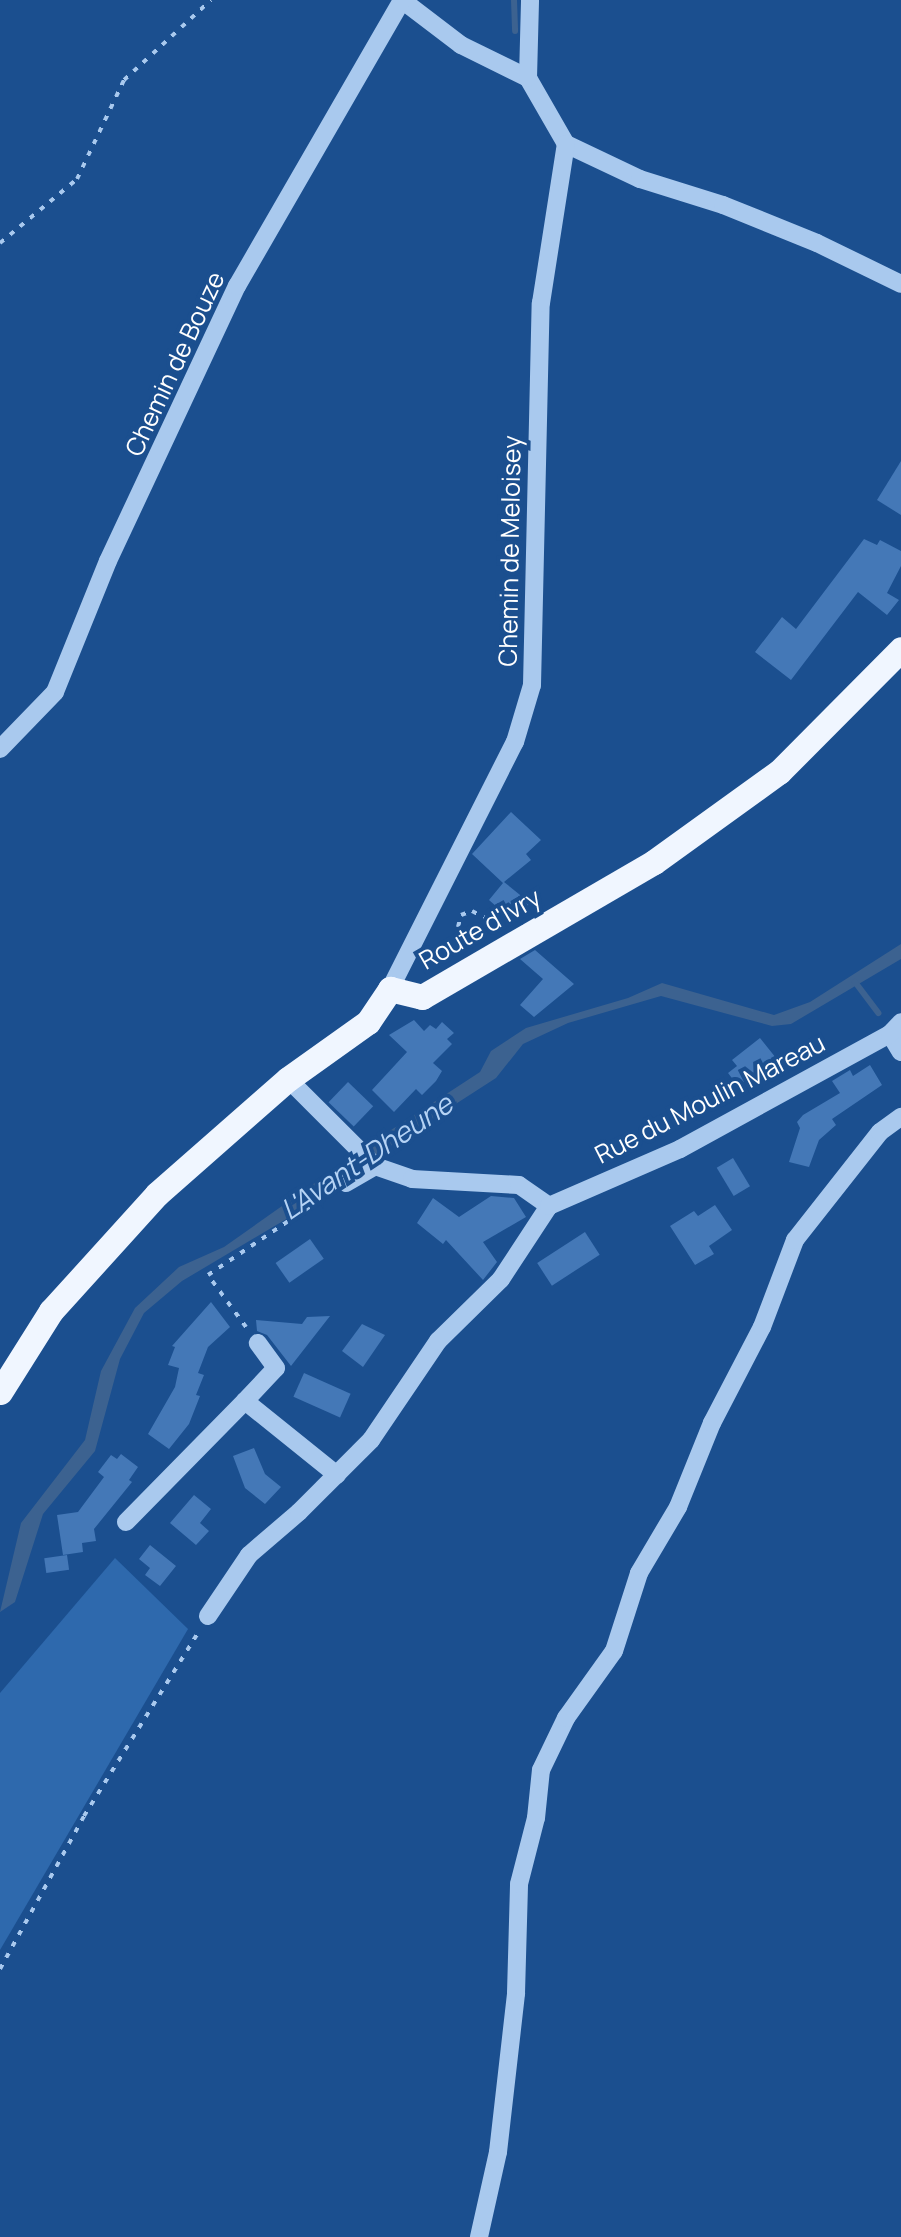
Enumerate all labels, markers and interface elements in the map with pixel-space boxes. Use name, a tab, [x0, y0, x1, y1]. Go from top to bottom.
street label: Chemin de Bouze	[119, 267, 231, 461]
street label: Chemin de Meloisey	[493, 435, 527, 667]
street label: Route d'Ivry	[414, 882, 546, 976]
street label: Rue du Moulin Mareau	[590, 1028, 830, 1170]
water label: L'Avant-Dheune	[274, 1086, 458, 1226]

